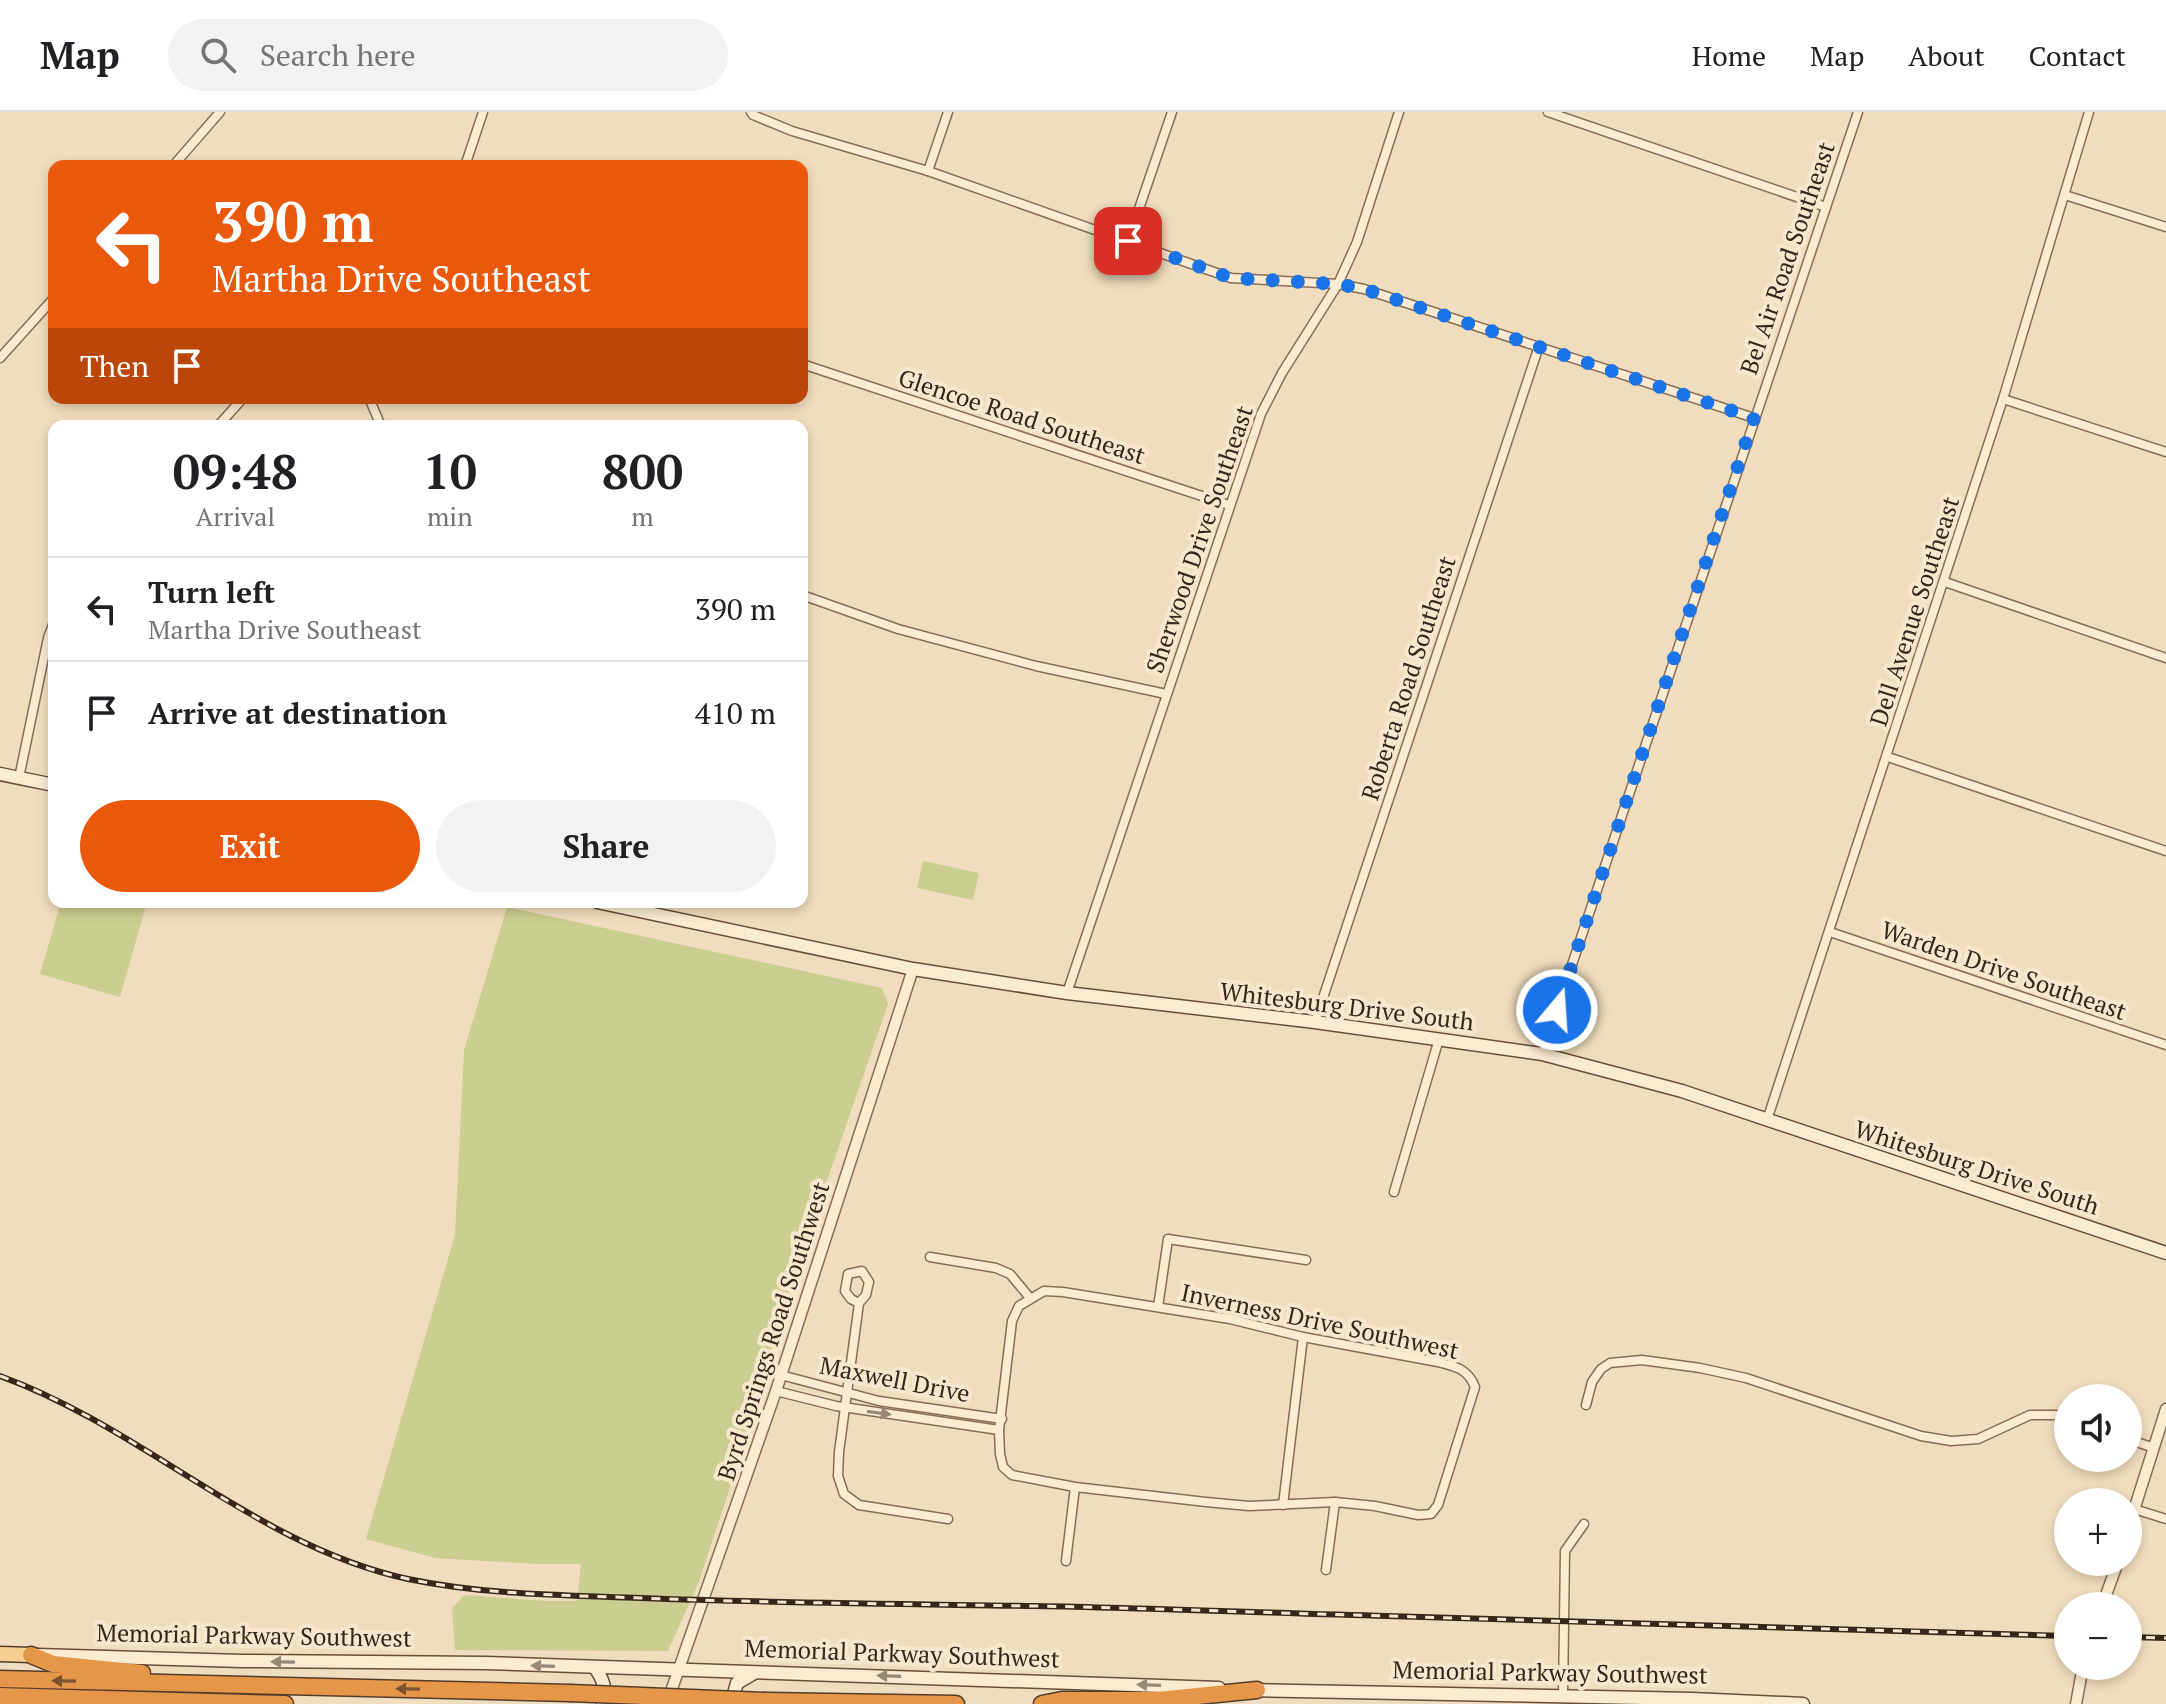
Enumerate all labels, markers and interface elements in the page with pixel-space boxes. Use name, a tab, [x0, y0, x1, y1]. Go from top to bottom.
search box	[168, 19, 728, 91]
text: Map	[40, 30, 120, 80]
icon: search	[196, 33, 240, 77]
text: Search here	[260, 35, 416, 75]
text: Home	[1692, 37, 1766, 74]
text: Map	[1810, 37, 1864, 74]
text: About	[1908, 37, 1985, 74]
text: Contact	[2029, 37, 2126, 74]
street label: Bel Air Road Southeast	[1732, 137, 1842, 379]
text: 390 m	[212, 184, 374, 258]
icon: left	[80, 192, 184, 296]
pin	[1094, 207, 1162, 275]
icon: arrive	[1106, 219, 1150, 263]
text: Martha Drive Southeast	[212, 255, 591, 302]
icon: arrive	[165, 344, 209, 388]
text: Then	[80, 346, 149, 386]
street label: Glencoe Road Southeast	[894, 361, 1150, 471]
street label: Sherwood Drive Southeast	[1138, 401, 1260, 677]
text: 09:48	[173, 439, 298, 503]
text: 10	[423, 439, 477, 503]
text: 800	[602, 439, 683, 503]
street label: Dell Avenue Southeast	[1862, 492, 1966, 730]
text: Arrival	[195, 499, 275, 533]
text: min	[427, 499, 473, 533]
text: m	[631, 499, 654, 533]
street label: Roberta Road Southeast	[1353, 552, 1463, 804]
text: Turn left	[148, 572, 275, 612]
icon: left	[80, 587, 124, 631]
text: 390 m	[695, 589, 776, 629]
text: Martha Drive Southeast	[148, 612, 422, 646]
icon: arrive	[80, 691, 124, 735]
text: Arrive at destination	[148, 693, 447, 733]
text: 410 m	[695, 693, 776, 733]
button: Exit	[80, 800, 420, 892]
button: Share	[436, 800, 776, 892]
street label: Warden Drive Southeast	[1877, 913, 2131, 1027]
position arrow	[1515, 968, 1599, 1052]
street label: Whitesburg Drive South	[1218, 975, 1476, 1037]
street label: Whitesburg Drive South	[1851, 1112, 2103, 1222]
street label: Byrd Springs Road Southwest	[710, 1178, 836, 1484]
street label: Inverness Drive Southwest	[1178, 1276, 1462, 1366]
street label: Maxwell Drive	[817, 1349, 973, 1409]
map controls	[2054, 1384, 2142, 1680]
button: sound	[2054, 1384, 2142, 1472]
one-way arrow	[867, 1407, 892, 1420]
button: +	[2054, 1488, 2142, 1576]
button: −	[2054, 1592, 2142, 1680]
street label: Memorial Parkway Southwest	[96, 1616, 412, 1654]
street label: Memorial Parkway Southwest	[744, 1632, 1060, 1674]
street label: Memorial Parkway Southwest	[1392, 1653, 1708, 1691]
one-way arrow	[270, 1655, 295, 1668]
one-way arrow	[530, 1659, 555, 1672]
one-way arrow	[876, 1670, 901, 1683]
one-way arrow	[51, 1675, 76, 1687]
one-way arrow	[1136, 1678, 1161, 1691]
one-way arrow	[395, 1683, 420, 1696]

